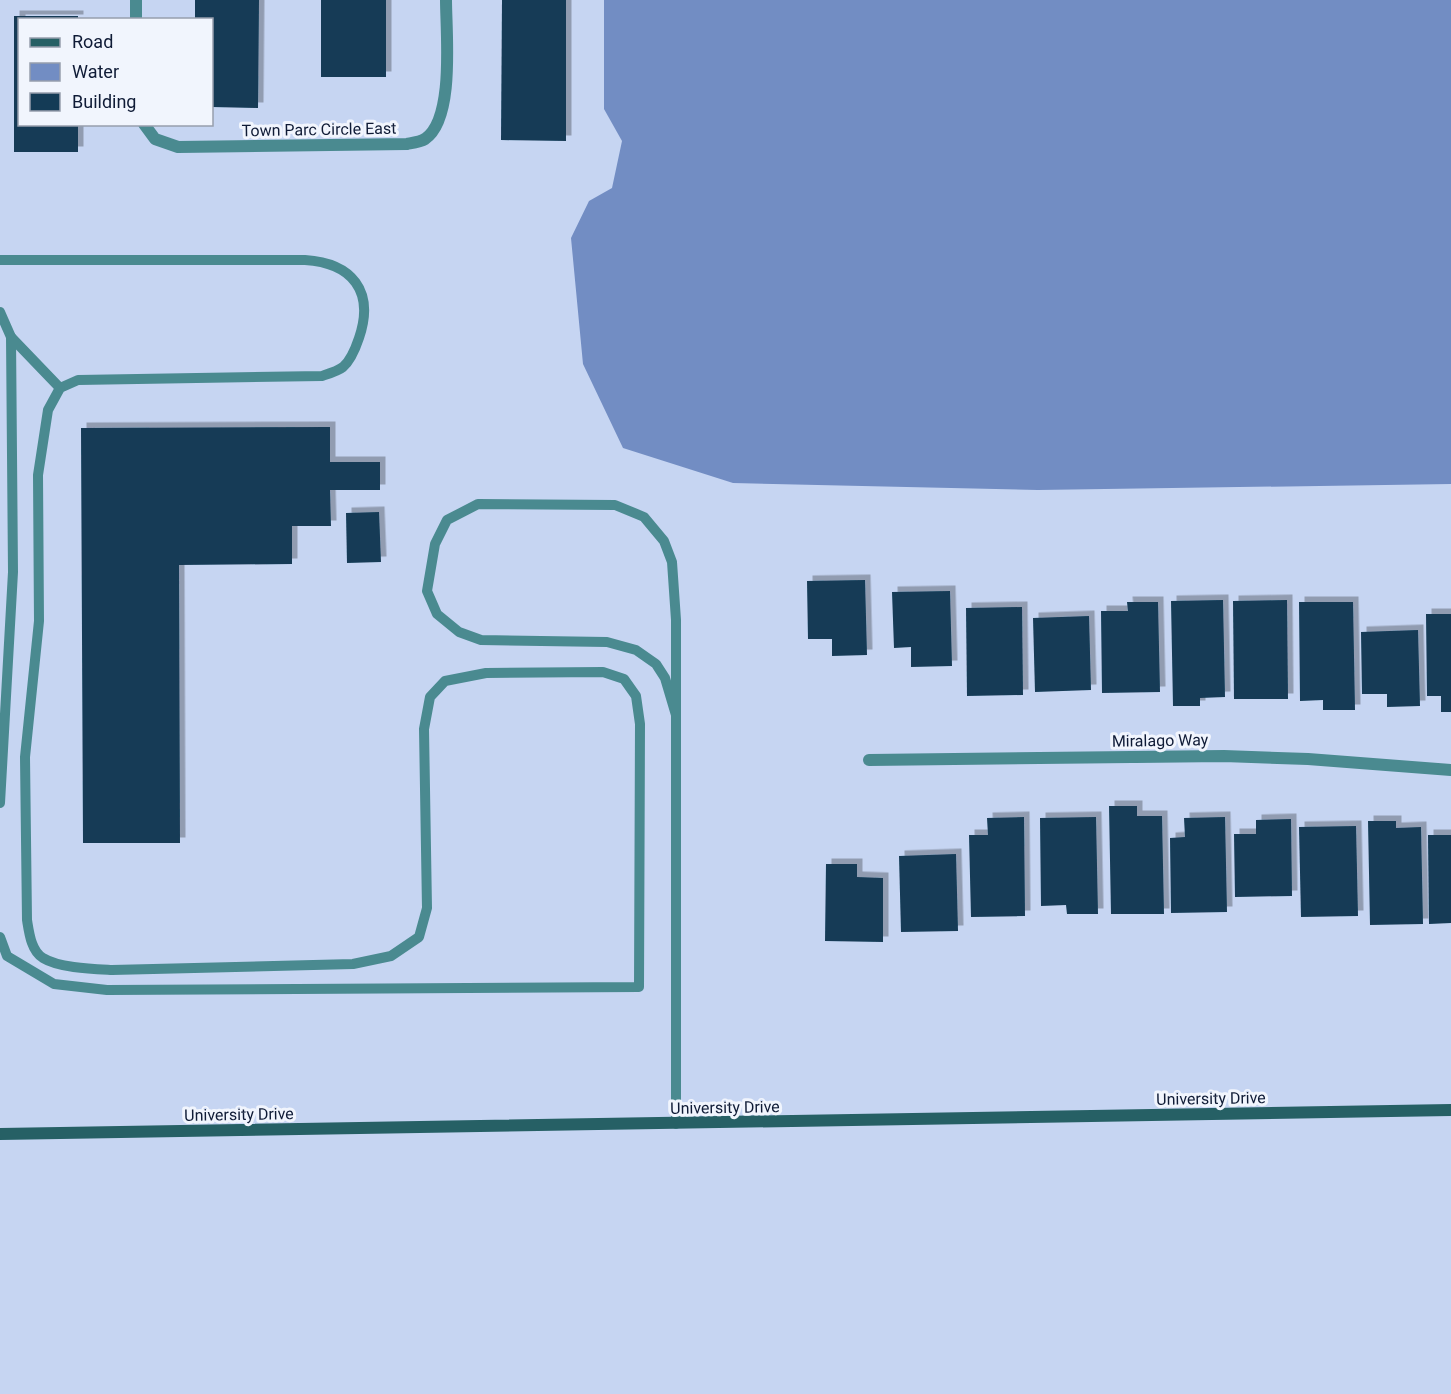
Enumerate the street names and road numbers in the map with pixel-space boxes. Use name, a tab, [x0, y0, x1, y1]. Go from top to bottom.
street label: Town Parc Circle East	[242, 119, 396, 140]
street label: Miralago Way	[1112, 730, 1209, 751]
street label: University Drive	[1156, 1088, 1266, 1109]
street label: University Drive	[670, 1097, 780, 1118]
street label: University Drive	[184, 1104, 294, 1125]

